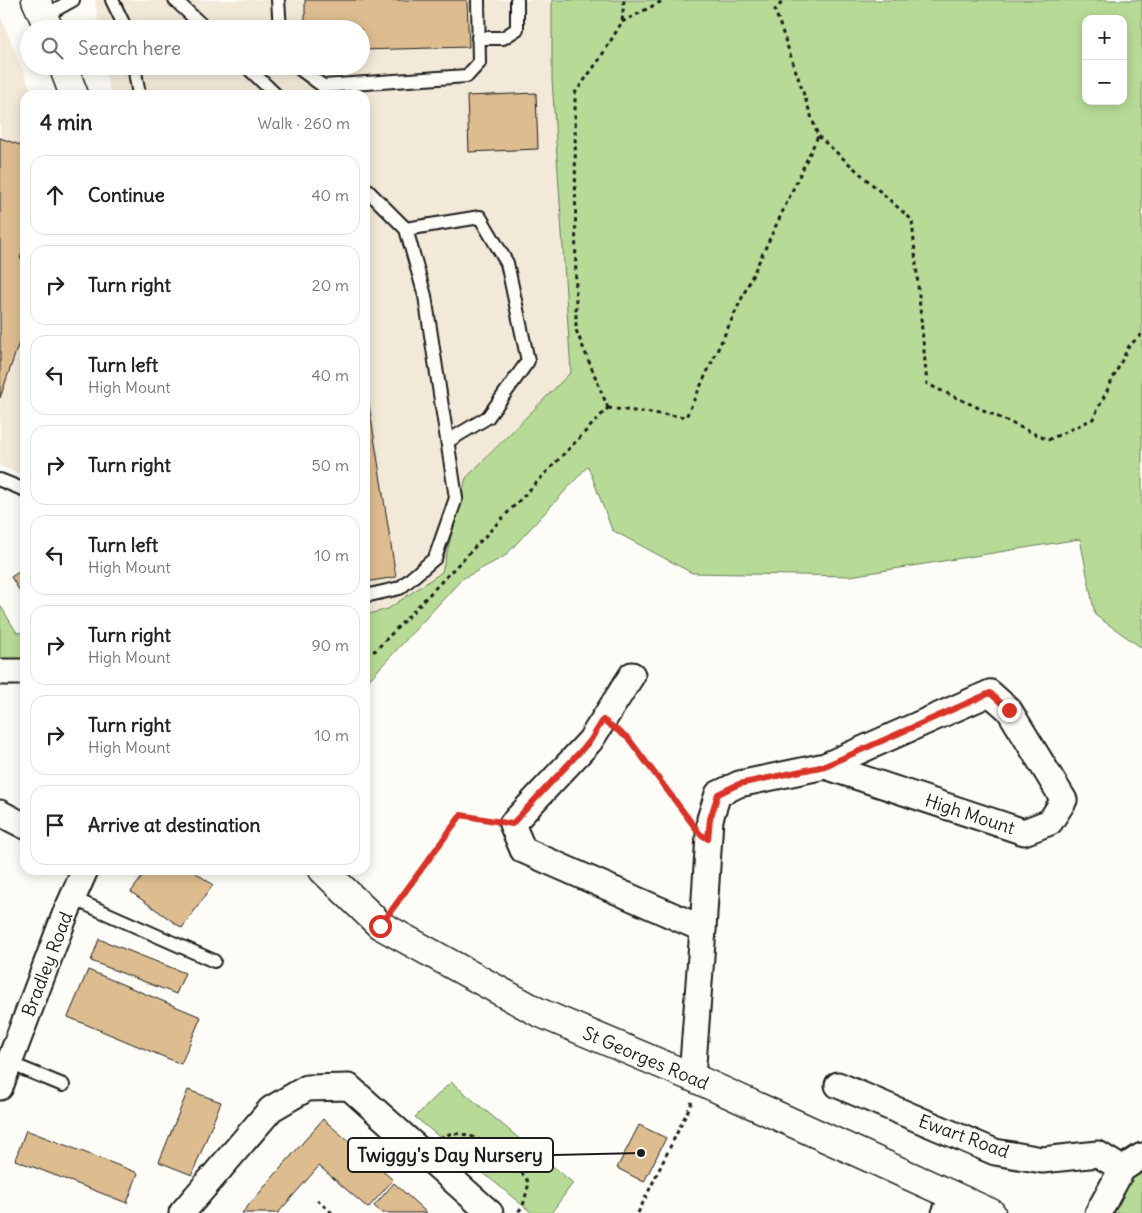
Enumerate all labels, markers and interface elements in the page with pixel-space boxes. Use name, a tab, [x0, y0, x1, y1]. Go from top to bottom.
map controls	[1082, 15, 1127, 105]
button: +	[1082, 15, 1127, 60]
search box	[20, 20, 370, 75]
icon: search	[38, 34, 66, 62]
text: Search here	[78, 36, 181, 60]
button: −	[1082, 60, 1127, 105]
text: 4 min	[40, 109, 92, 136]
text: Walk · 260 m	[258, 113, 350, 133]
icon: ahead	[41, 181, 69, 209]
text: Continue	[88, 183, 165, 207]
text: 40 m	[311, 185, 349, 205]
icon: right	[41, 271, 69, 299]
text: Turn right	[88, 273, 171, 297]
text: 20 m	[312, 275, 349, 295]
text: Turn left	[88, 353, 158, 377]
icon: left	[41, 361, 69, 389]
text: 40 m	[311, 365, 349, 385]
text: High Mount	[88, 377, 171, 397]
icon: right	[41, 451, 69, 479]
text: Turn right	[88, 453, 171, 477]
text: 50 m	[311, 455, 349, 475]
text: Turn left	[88, 533, 158, 557]
icon: left	[41, 541, 69, 569]
text: 10 m	[314, 545, 349, 565]
text: High Mount	[88, 557, 171, 577]
text: Turn right	[88, 623, 171, 647]
icon: right	[41, 631, 69, 659]
text: 90 m	[311, 635, 349, 655]
text: High Mount	[88, 647, 171, 667]
route end	[998, 699, 1021, 722]
text: Turn right	[88, 713, 171, 737]
icon: right	[41, 721, 69, 749]
text: 10 m	[314, 725, 349, 745]
text: High Mount	[88, 737, 171, 757]
street label: High Mount	[922, 789, 1018, 839]
icon: arrive	[41, 811, 69, 839]
text: Arrive at destination	[88, 813, 261, 837]
street label: Bradley Road	[17, 908, 78, 1020]
route start	[369, 915, 392, 938]
street label: St Georges Road	[580, 1021, 713, 1095]
street label: Ewart Road	[916, 1109, 1013, 1163]
callout: Twiggy's Day Nursery	[348, 1138, 553, 1172]
text: Twiggy's Day Nursery	[357, 1143, 543, 1167]

